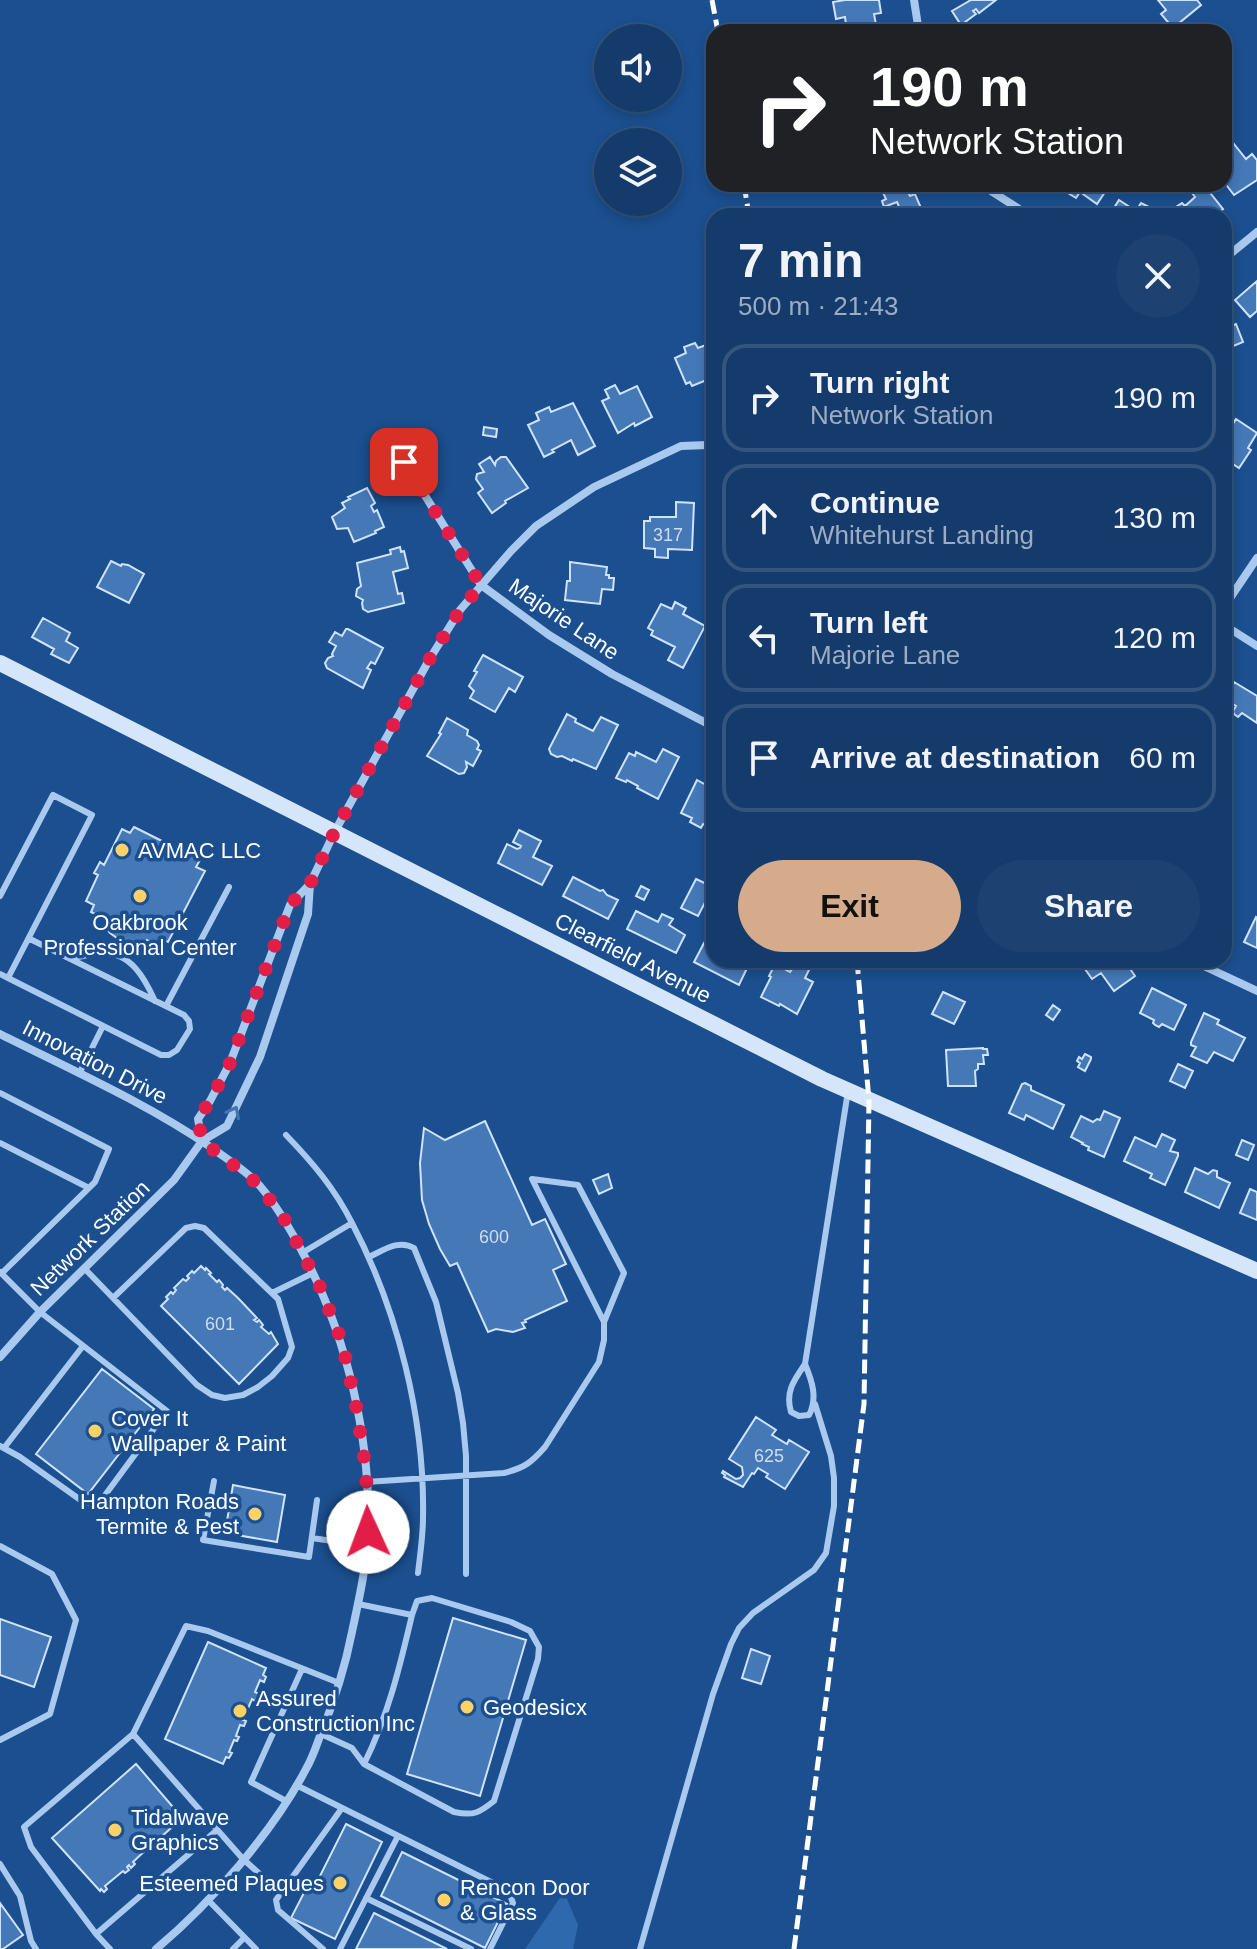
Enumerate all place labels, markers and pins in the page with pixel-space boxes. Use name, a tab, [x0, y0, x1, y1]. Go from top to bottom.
pin	[370, 428, 438, 496]
place label: AVMAC LLC	[138, 838, 261, 863]
marker: AVMAC LLC	[113, 841, 131, 859]
marker: Oakbrook Professional Center	[131, 887, 149, 905]
place label: Oakbrook Professional Center	[43, 910, 237, 960]
place label: Cover It Wallpaper & Paint	[111, 1406, 286, 1456]
marker: Cover It Wallpaper & Paint	[86, 1422, 104, 1440]
place label: Hampton Roads Termite & Pest	[80, 1489, 239, 1539]
marker: Hampton Roads Termite & Pest	[246, 1505, 264, 1523]
place label: Assured Construction Inc	[256, 1686, 415, 1736]
place label: Geodesicx	[483, 1695, 587, 1720]
marker: Geodesicx	[458, 1698, 476, 1716]
marker: Assured Construction Inc	[231, 1702, 249, 1720]
place label: Tidalwave Graphics	[131, 1805, 229, 1855]
marker: Tidalwave Graphics	[106, 1821, 124, 1839]
place label: Esteemed Plaques	[139, 1871, 324, 1896]
marker: Esteemed Plaques	[331, 1874, 349, 1892]
place label: Rencon Door & Glass	[460, 1875, 590, 1925]
marker: Rencon Door & Glass	[435, 1891, 453, 1909]

